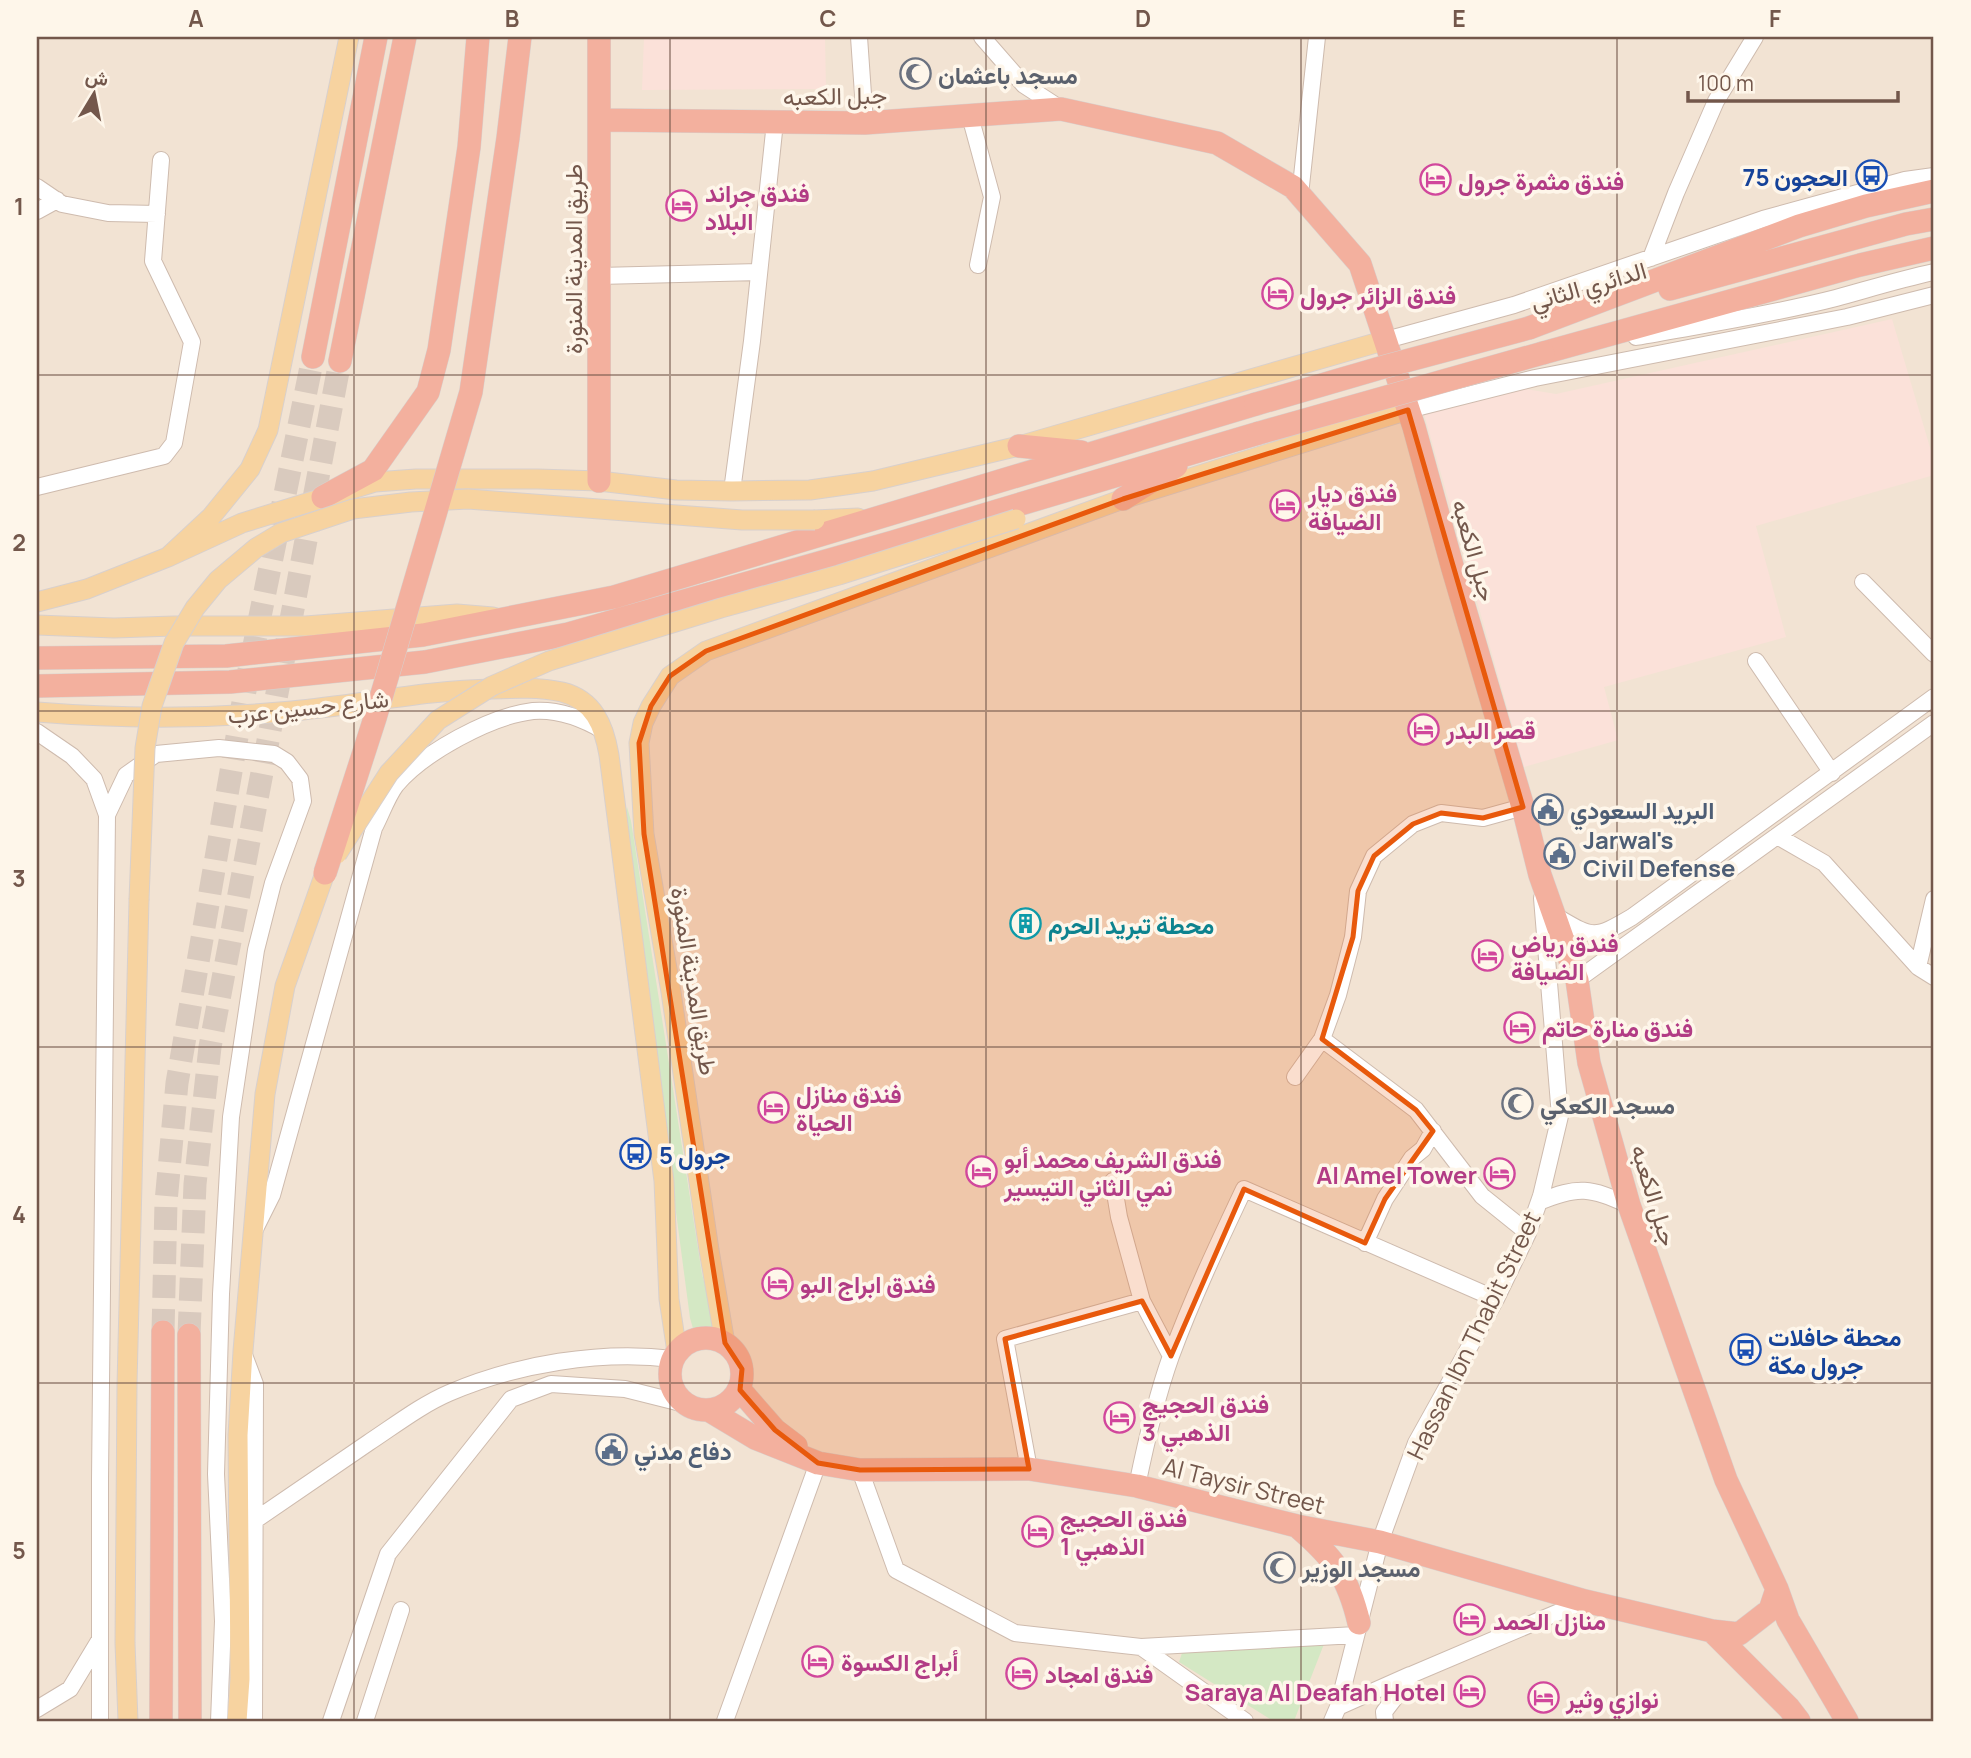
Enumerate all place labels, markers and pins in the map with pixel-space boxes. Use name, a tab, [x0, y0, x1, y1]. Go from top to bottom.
mosque icon: مسجد باعثمان	[898, 57, 932, 91]
place label: مسجد باعثمان	[938, 58, 1078, 91]
bus stop icon: الحجون 75	[1854, 159, 1888, 193]
place label: الحجون 75	[1743, 160, 1848, 193]
hotel icon: فندق مثمرة جرول	[1418, 163, 1452, 197]
place label: فندق مثمرة جرول	[1458, 164, 1624, 197]
place label: فندق جراند البلاد	[705, 176, 810, 237]
hotel icon: فندق جراند البلاد	[665, 189, 699, 223]
hotel icon: فندق الزائر جرول	[1260, 277, 1294, 311]
place label: فندق الزائر جرول	[1300, 278, 1456, 311]
place label: فندق ديار الضيافة	[1307, 476, 1397, 537]
hotel icon: فندق ديار الضيافة	[1268, 489, 1302, 523]
hotel icon: قصر البدر	[1406, 712, 1440, 746]
place label: قصر البدر	[1445, 713, 1536, 746]
public building icon: البريد السعودي	[1530, 792, 1564, 826]
place label: البريد السعودي	[1570, 793, 1714, 831]
place label: Jarwal's Civil Defense	[1583, 823, 1735, 884]
public building icon: Jarwal's Civil Defense	[1543, 836, 1577, 870]
building icon: محطة تبريد الحرم	[1008, 907, 1042, 941]
place label: محطة تبريد الحرم	[1048, 908, 1214, 942]
place label: فندق رياض الضيافة	[1511, 926, 1619, 987]
hotel icon: فندق رياض الضيافة	[1471, 939, 1505, 973]
hotel icon: فندق منارة حاتم	[1502, 1010, 1536, 1044]
place label: فندق منارة حاتم	[1542, 1011, 1693, 1045]
place label: فندق منازل الحياة	[796, 1077, 902, 1138]
mosque icon: مسجد الكعكي	[1500, 1087, 1534, 1121]
place label: مسجد الكعكي	[1540, 1088, 1675, 1126]
hotel icon: فندق منازل الحياة	[756, 1090, 790, 1124]
bus stop icon: جرول 5	[619, 1137, 653, 1171]
place label: جرول 5	[659, 1138, 730, 1171]
place label: فندق الشريف محمد أبو نمي الثاني التيسير	[1003, 1142, 1222, 1208]
hotel icon: فندق الشريف محمد أبو نمي الثاني التيسير	[964, 1155, 998, 1189]
hotel icon: Al Amel Tower	[1483, 1157, 1517, 1191]
place label: Al Amel Tower	[1316, 1158, 1477, 1191]
hotel icon: فندق ابراج البو	[760, 1266, 794, 1300]
place label: فندق ابراج البو	[800, 1267, 936, 1301]
place label: محطة حافلات جرول مكة	[1768, 1320, 1901, 1381]
bus stop icon: محطة حافلات جرول مكة	[1728, 1333, 1762, 1367]
place label: فندق الحجيج الذهبي 3	[1142, 1387, 1269, 1453]
hotel icon: فندق الحجيج الذهبي 3	[1102, 1400, 1136, 1434]
public building icon: دفاع مدني	[594, 1433, 628, 1467]
place label: دفاع مدني	[634, 1434, 732, 1472]
place label: فندق الحجيج الذهبي 1	[1060, 1501, 1187, 1567]
hotel icon: فندق الحجيج الذهبي 1	[1020, 1514, 1054, 1548]
mosque icon: مسجد الوزير	[1262, 1550, 1296, 1584]
place label: مسجد الوزير	[1301, 1551, 1420, 1584]
hotel icon: منازل الحمد	[1453, 1603, 1487, 1637]
place label: منازل الحمد	[1493, 1604, 1606, 1637]
hotel icon: أبراج الكسوة	[801, 1644, 835, 1678]
place label: أبراج الكسوة	[841, 1645, 958, 1679]
hotel icon: فندق امجاد	[1005, 1656, 1039, 1690]
place label: فندق امجاد	[1045, 1657, 1153, 1690]
hotel icon: Saraya Al Deafah Hotel	[1452, 1674, 1486, 1708]
place label: Saraya Al Deafah Hotel	[1185, 1675, 1446, 1708]
hotel icon: نوازي وثير	[1526, 1681, 1560, 1715]
place label: نوازي وثير	[1565, 1682, 1659, 1720]

